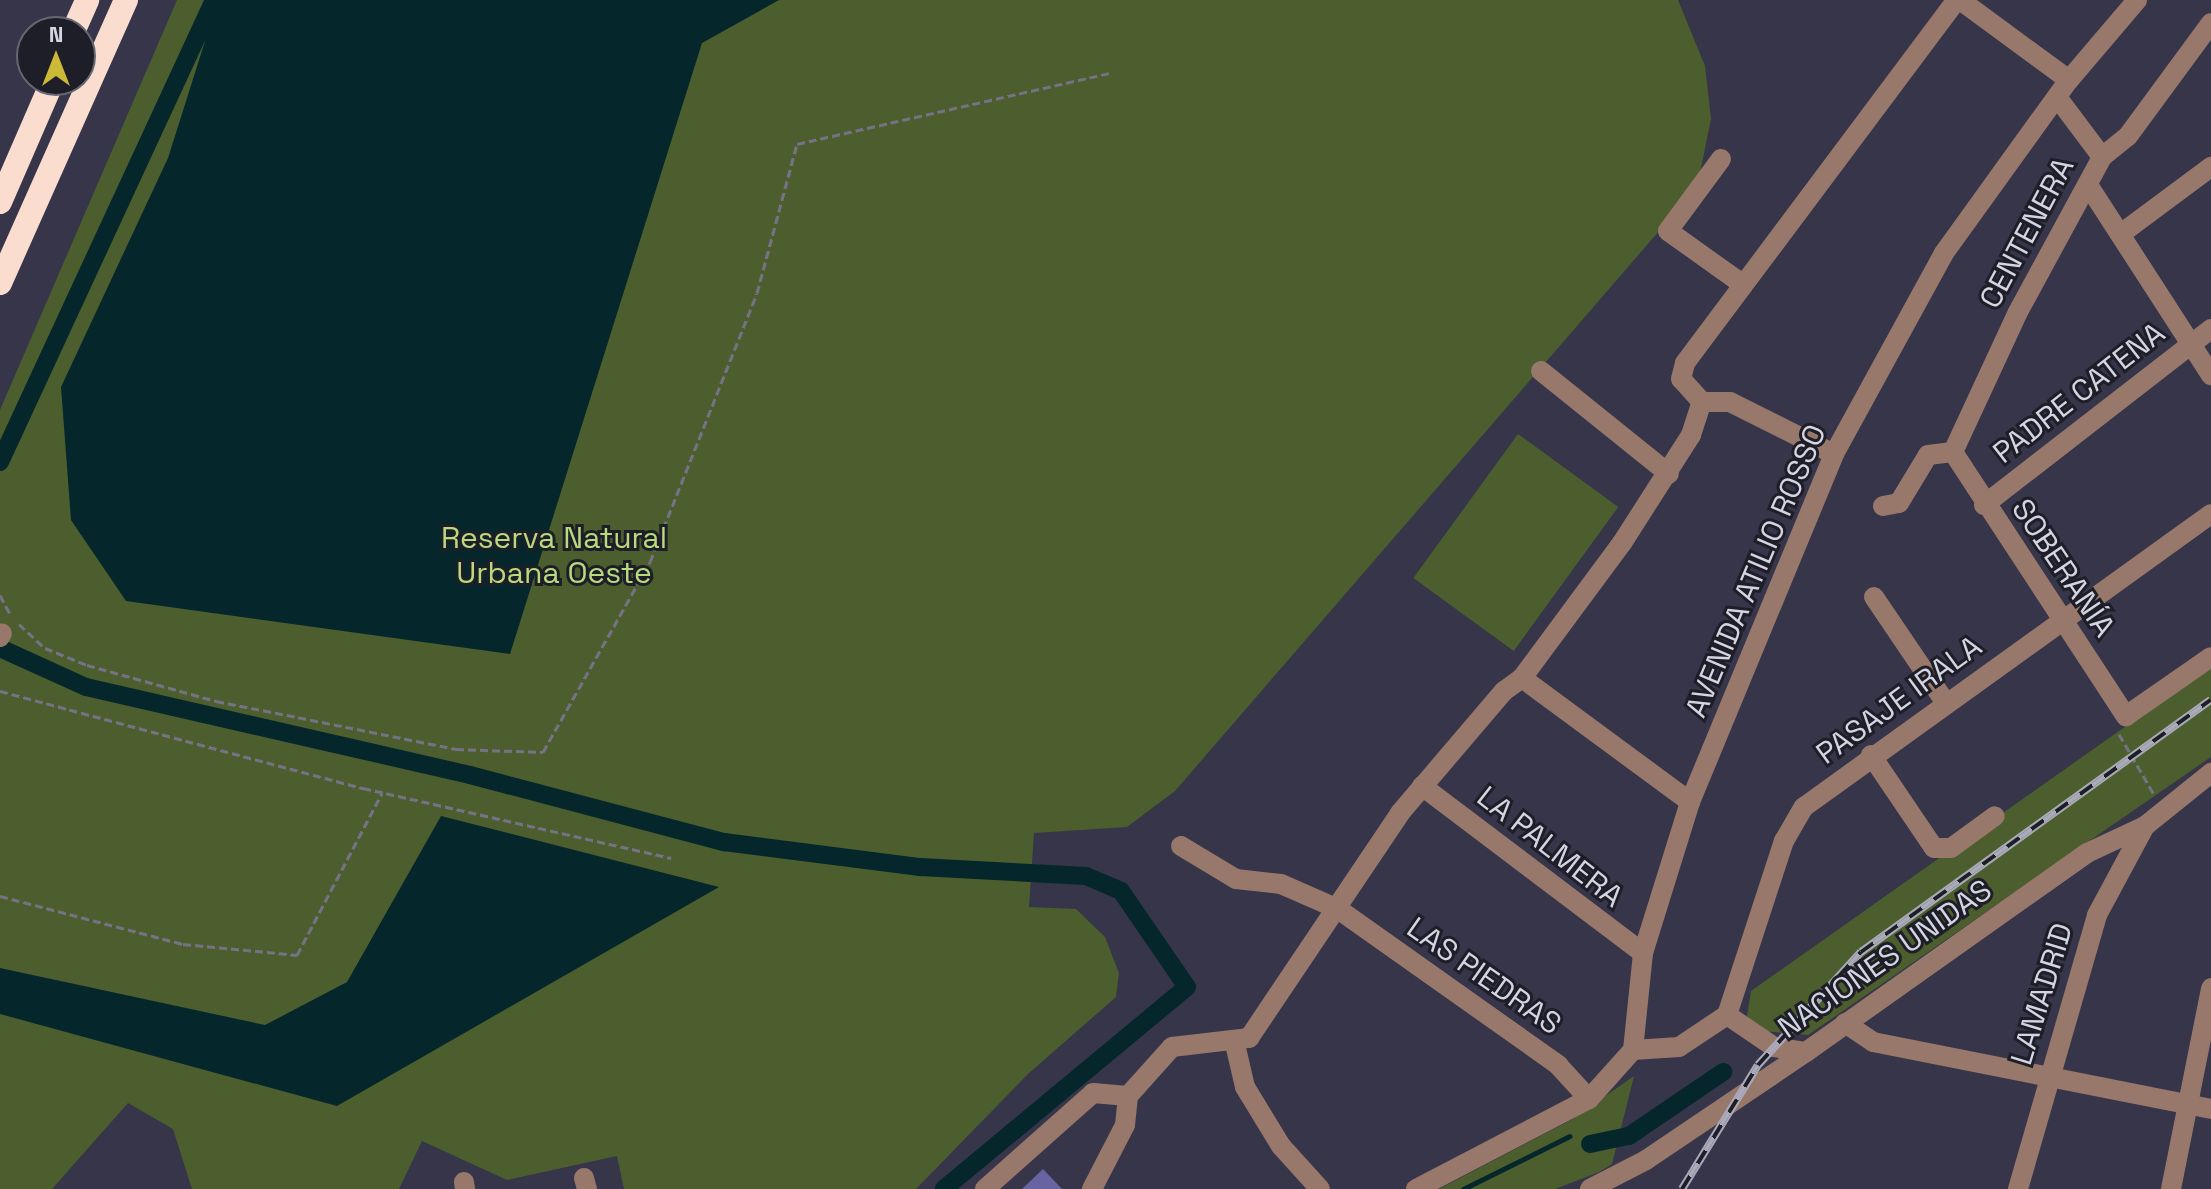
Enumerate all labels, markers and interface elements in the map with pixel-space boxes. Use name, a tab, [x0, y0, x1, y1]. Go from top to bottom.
north arrow	[16, 16, 96, 96]
text: N	[49, 20, 63, 48]
street label: CENTENERA	[1972, 152, 2082, 314]
street label: PADRE CATENA	[1986, 315, 2172, 471]
street label: AVENIDA ATILIO ROSSO	[1678, 419, 1834, 723]
street label: SOBERANÍA	[2004, 492, 2122, 644]
park label: Reserva Natural Urbana Oeste	[441, 520, 667, 590]
street label: PASAJE IRALA	[1809, 628, 1989, 772]
street label: LA PALMERA	[1470, 779, 1630, 915]
street label: NACIONES UNIDAS	[1771, 872, 1999, 1046]
street label: LAS PIEDRAS	[1400, 910, 1568, 1042]
street label: LAMADRID	[2003, 919, 2081, 1069]

